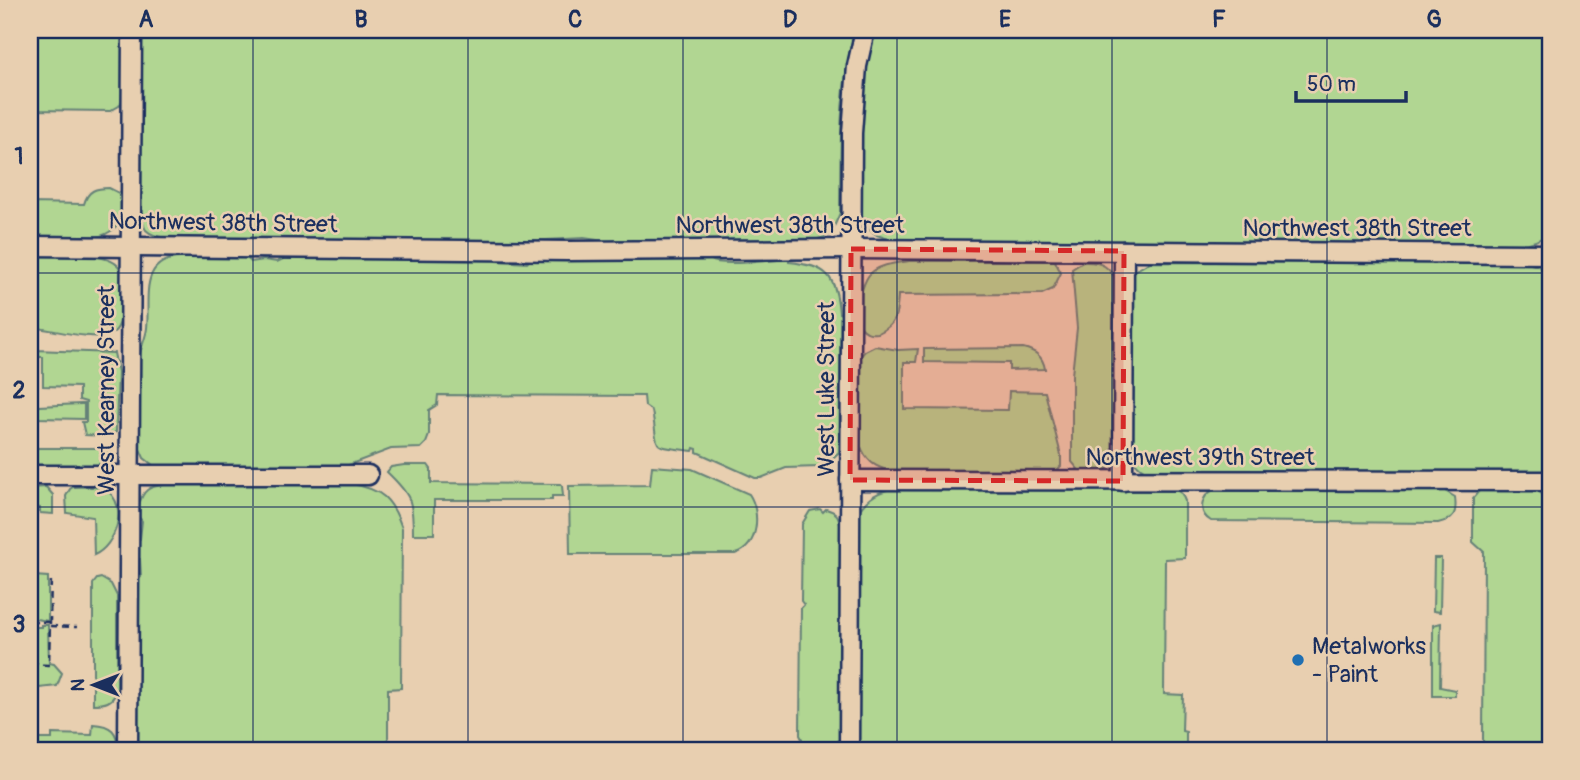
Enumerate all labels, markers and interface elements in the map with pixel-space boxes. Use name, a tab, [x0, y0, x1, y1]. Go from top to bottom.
text: A	[139, 5, 154, 34]
text: B	[354, 5, 368, 34]
text: C	[568, 5, 582, 34]
text: D	[783, 5, 797, 34]
text: E	[999, 5, 1011, 34]
text: F	[1212, 5, 1226, 34]
text: G	[1426, 5, 1442, 34]
scale bar	[1296, 60, 1407, 104]
text: 50 m	[1307, 71, 1356, 98]
text: 1	[15, 142, 24, 171]
street label: Northwest 38th Street	[108, 207, 338, 240]
street label: Northwest 38th Street	[676, 211, 905, 240]
street label: Northwest 38th Street	[1243, 214, 1472, 243]
street label: West Kearney Street	[92, 285, 121, 495]
street label: West Luke Street	[812, 301, 841, 477]
text: 2	[13, 376, 26, 405]
street label: Northwest 39th Street	[1085, 443, 1315, 472]
text: 3	[13, 610, 25, 639]
place label: Metalworks - Paint	[1312, 632, 1426, 689]
north arrow	[60, 650, 130, 720]
marker: Metalworks - Paint	[1290, 652, 1306, 668]
text: N	[66, 678, 90, 691]

